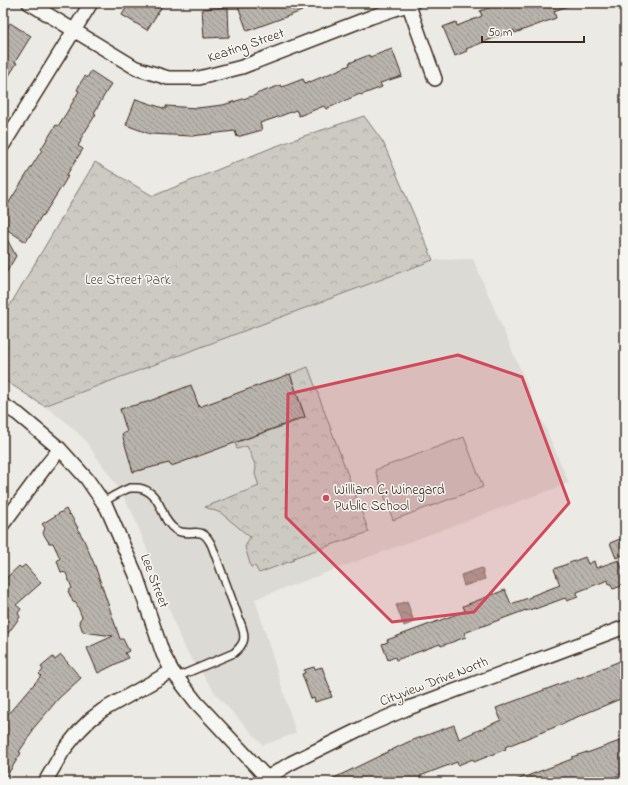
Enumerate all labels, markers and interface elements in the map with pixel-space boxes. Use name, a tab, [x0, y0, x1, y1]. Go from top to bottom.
scale bar	[482, 18, 584, 44]
street label: Keating Street	[205, 23, 288, 70]
text: 50 m	[488, 24, 512, 42]
park label: Lee Street Park	[85, 270, 172, 291]
place label: William C. Winegard Public School	[334, 480, 445, 517]
marker: William C. Winegard Public School	[321, 493, 331, 503]
street label: Lee Street	[134, 551, 174, 611]
street label: Cityview Drive North	[377, 652, 492, 713]

